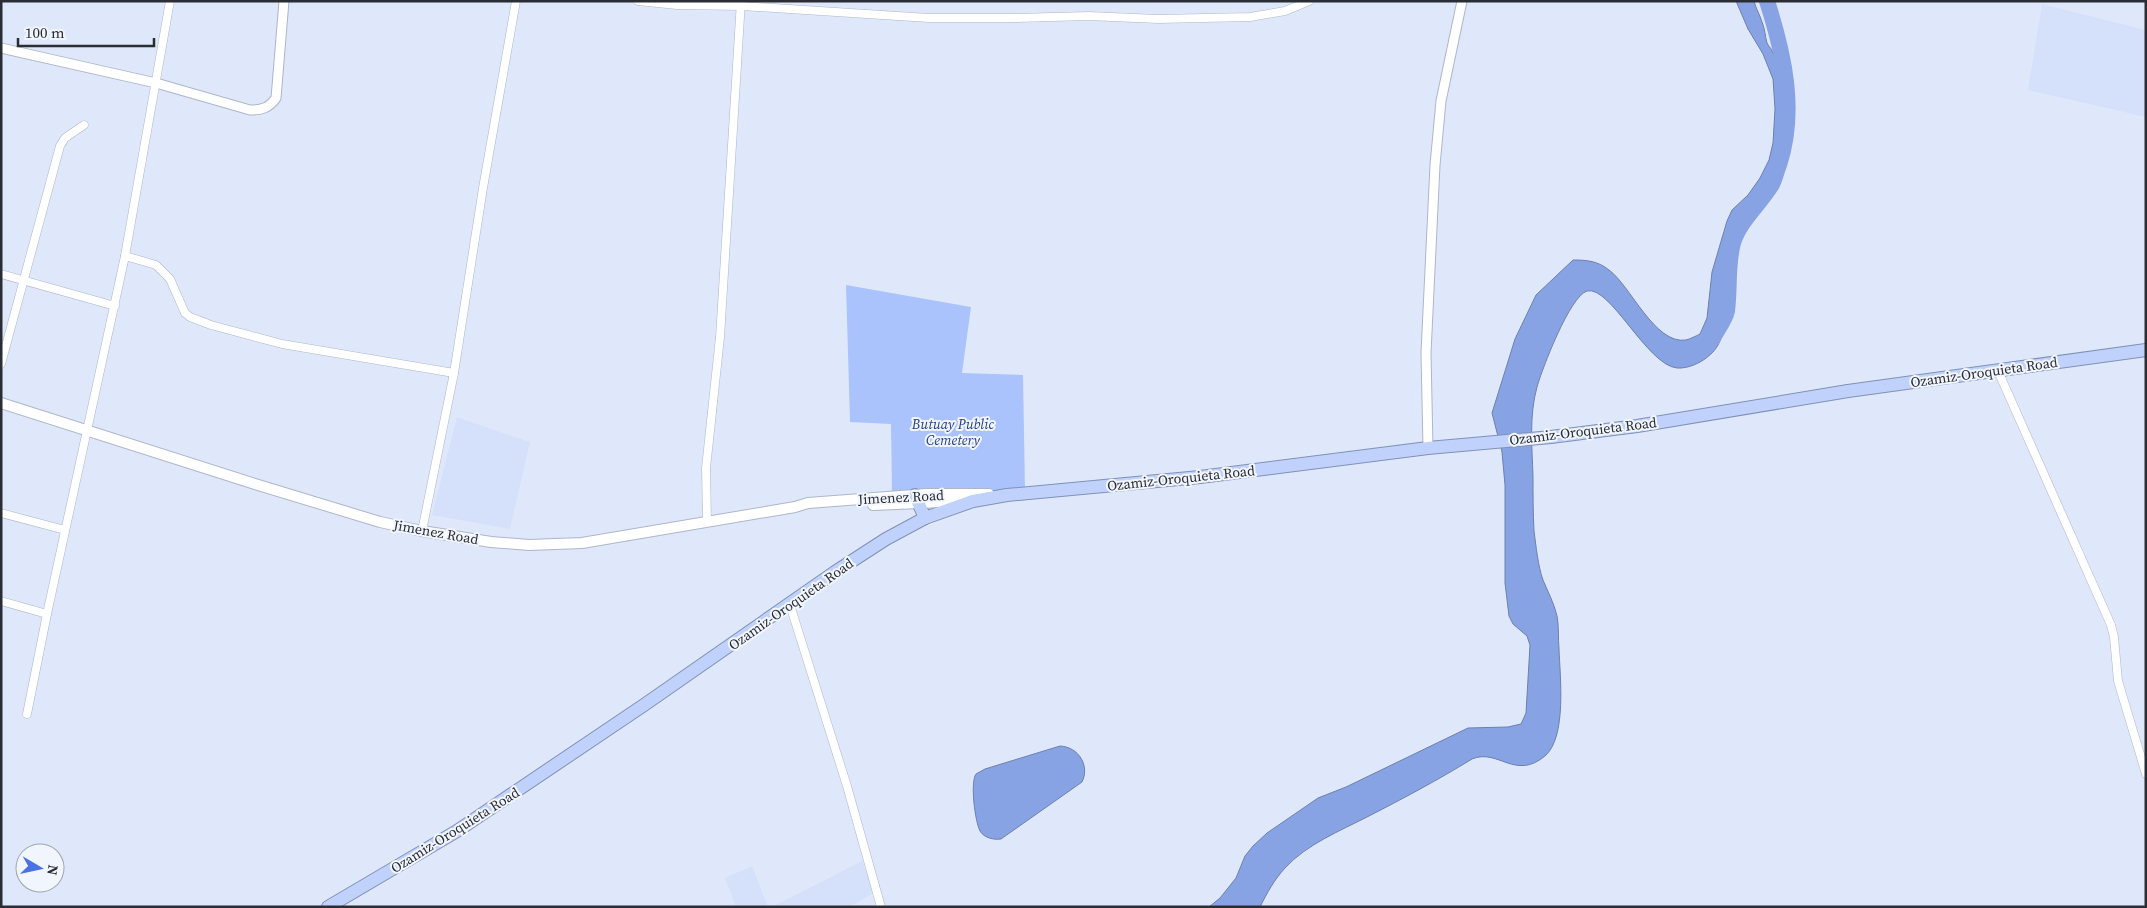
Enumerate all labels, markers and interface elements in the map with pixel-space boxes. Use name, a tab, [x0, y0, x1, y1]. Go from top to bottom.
scale bar	[18, 15, 154, 47]
text: 100 m	[25, 22, 65, 43]
street label: Ozamiz-Oroquieta Road	[1909, 352, 2059, 392]
street label: Ozamiz-Oroquieta Road	[1508, 412, 1658, 450]
park label: Butuay Public Cemetery	[911, 414, 994, 450]
street label: Ozamiz-Oroquieta Road	[1106, 460, 1256, 496]
street label: Jimenez Road	[857, 485, 945, 509]
street label: Jimenez Road	[391, 515, 480, 549]
street label: Ozamiz-Oroquieta Road	[725, 553, 858, 655]
street label: Ozamiz-Oroquieta Road	[387, 782, 523, 878]
north arrow	[15, 843, 65, 893]
text: N	[42, 863, 64, 877]

